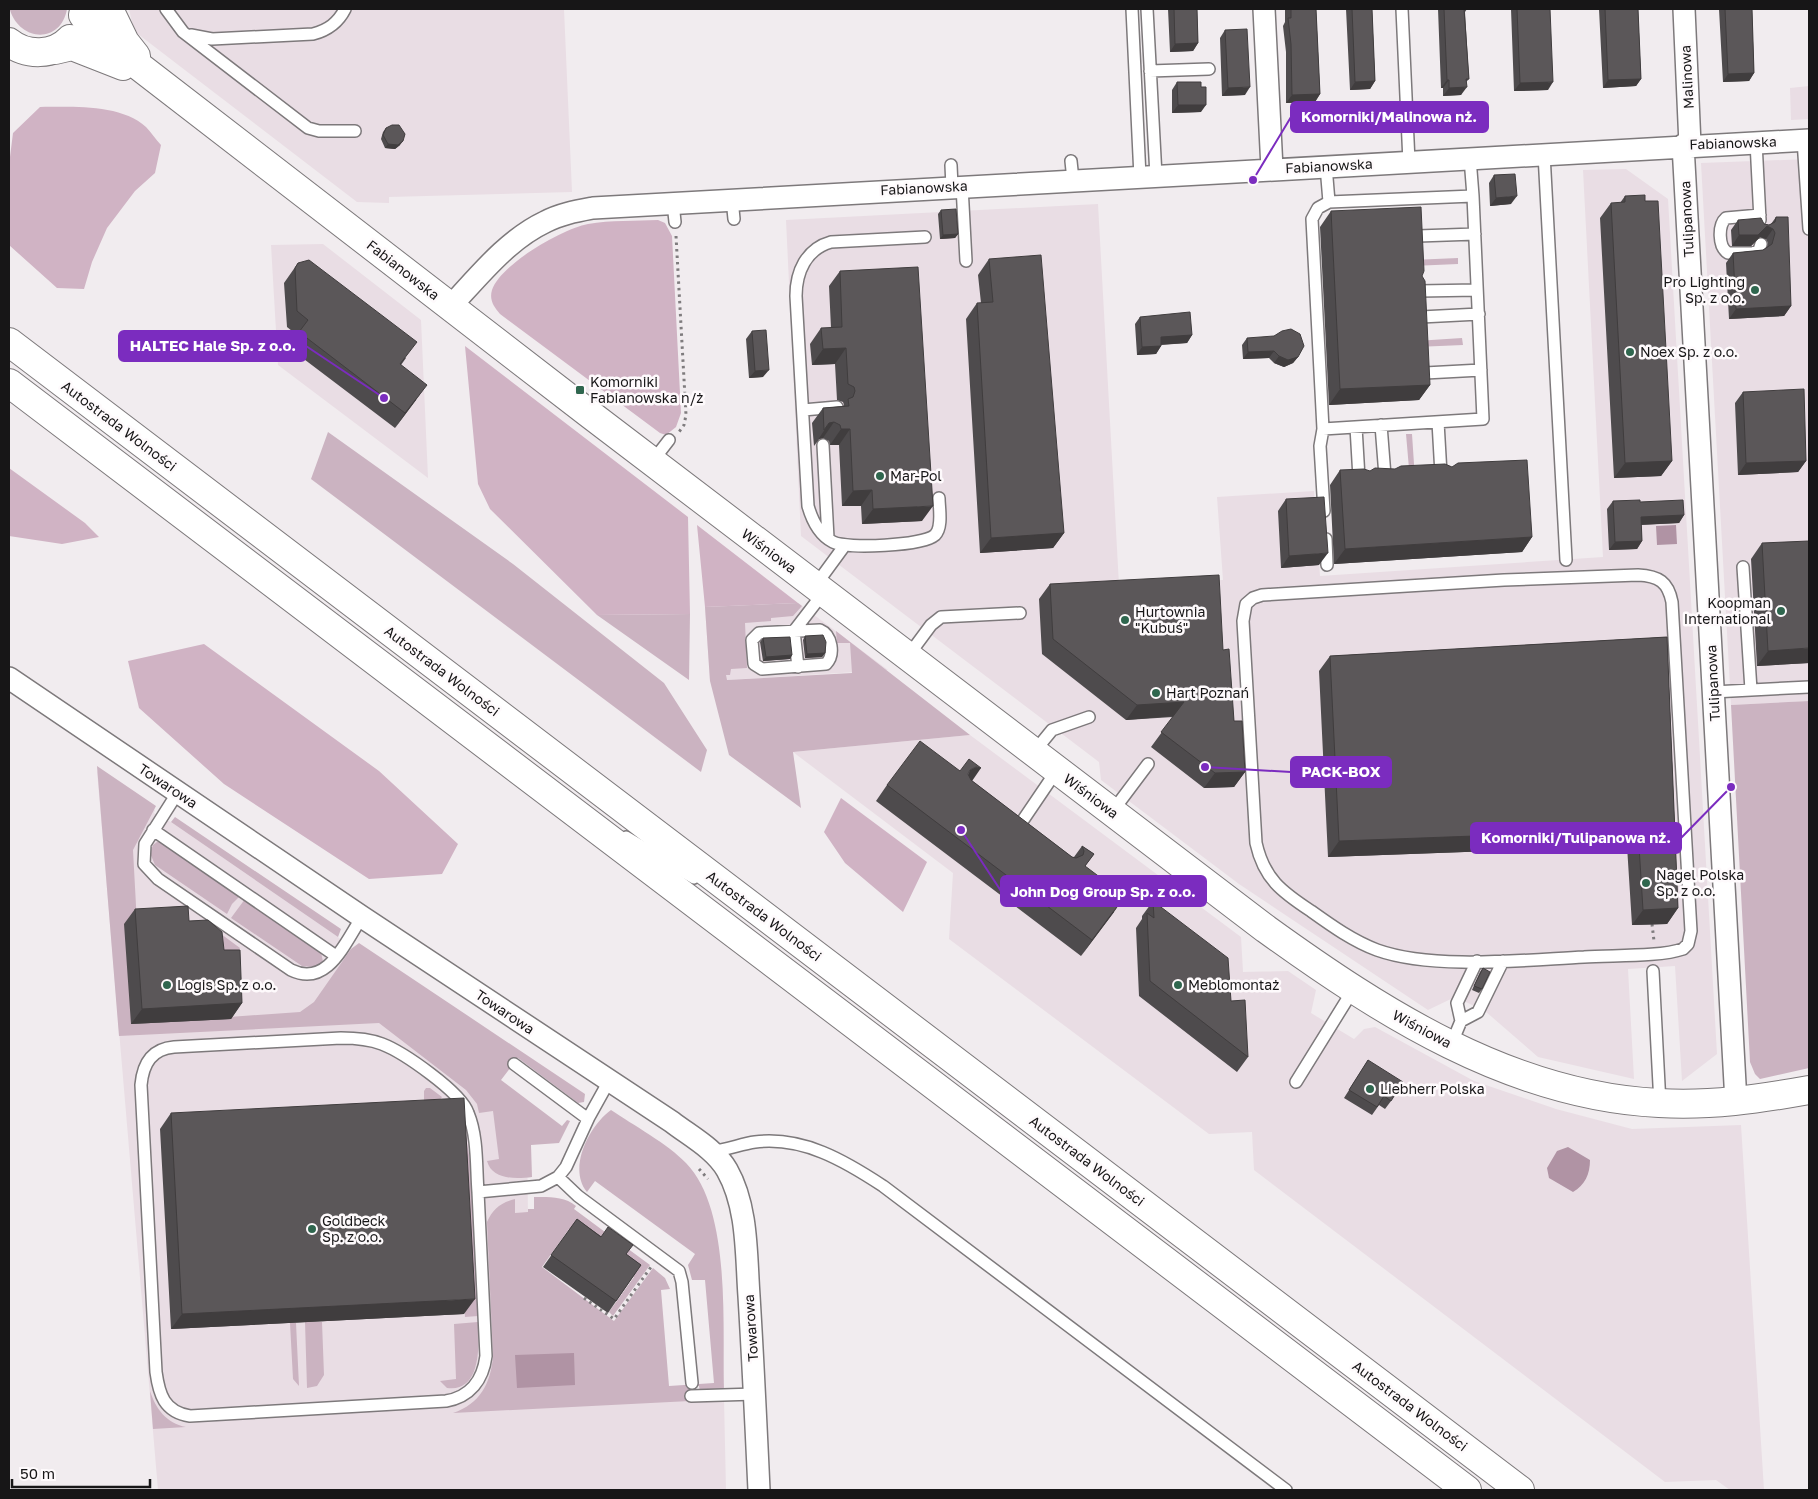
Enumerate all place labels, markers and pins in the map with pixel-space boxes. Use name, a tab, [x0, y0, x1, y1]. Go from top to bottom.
callout: Komorniki/Malinowa nż.	[1291, 102, 1488, 132]
place label: Pro Lighting Sp. z o.o.	[1663, 273, 1745, 306]
marker: Pro Lighting Sp. z o.o.	[1749, 284, 1761, 296]
callout: HALTEC Hale Sp. z o.o.	[119, 331, 306, 361]
place label: Noex Sp. z o.o.	[1640, 343, 1738, 360]
marker: Noex Sp. z o.o.	[1624, 346, 1636, 358]
place label: Komorniki Fabianowska n/ż	[590, 373, 704, 406]
marker: Komorniki Fabianowska n/ż	[574, 384, 586, 396]
place label: Mar-Pol	[890, 467, 942, 484]
marker: Mar-Pol	[874, 470, 886, 482]
place label: Koopman International	[1684, 594, 1771, 627]
place label: Hurtownia "Kubuś"	[1135, 603, 1205, 636]
marker: Koopman International	[1775, 605, 1787, 617]
marker: Hurtownia "Kubuś"	[1119, 614, 1131, 626]
place label: Hart Poznań	[1166, 684, 1249, 701]
marker: Hart Poznań	[1150, 687, 1162, 699]
callout: PACK-BOX	[1291, 757, 1391, 787]
callout: Komorniki/Tulipanowa nż.	[1471, 823, 1681, 853]
place label: Nagel Polska Sp. z o.o.	[1656, 866, 1744, 899]
callout: John Dog Group Sp. z o.o.	[1001, 876, 1206, 906]
marker: Nagel Polska Sp. z o.o.	[1640, 877, 1652, 889]
place label: Logis Sp. z o.o.	[177, 976, 277, 993]
place label: Meblomontaż	[1188, 976, 1279, 993]
marker: Logis Sp. z o.o.	[161, 979, 173, 991]
marker: Meblomontaż	[1172, 979, 1184, 991]
place label: Liebherr Polska	[1380, 1080, 1485, 1097]
marker: Liebherr Polska	[1364, 1083, 1376, 1095]
place label: Goldbeck Sp. z o.o.	[322, 1212, 386, 1245]
marker: Goldbeck Sp. z o.o.	[306, 1223, 318, 1235]

